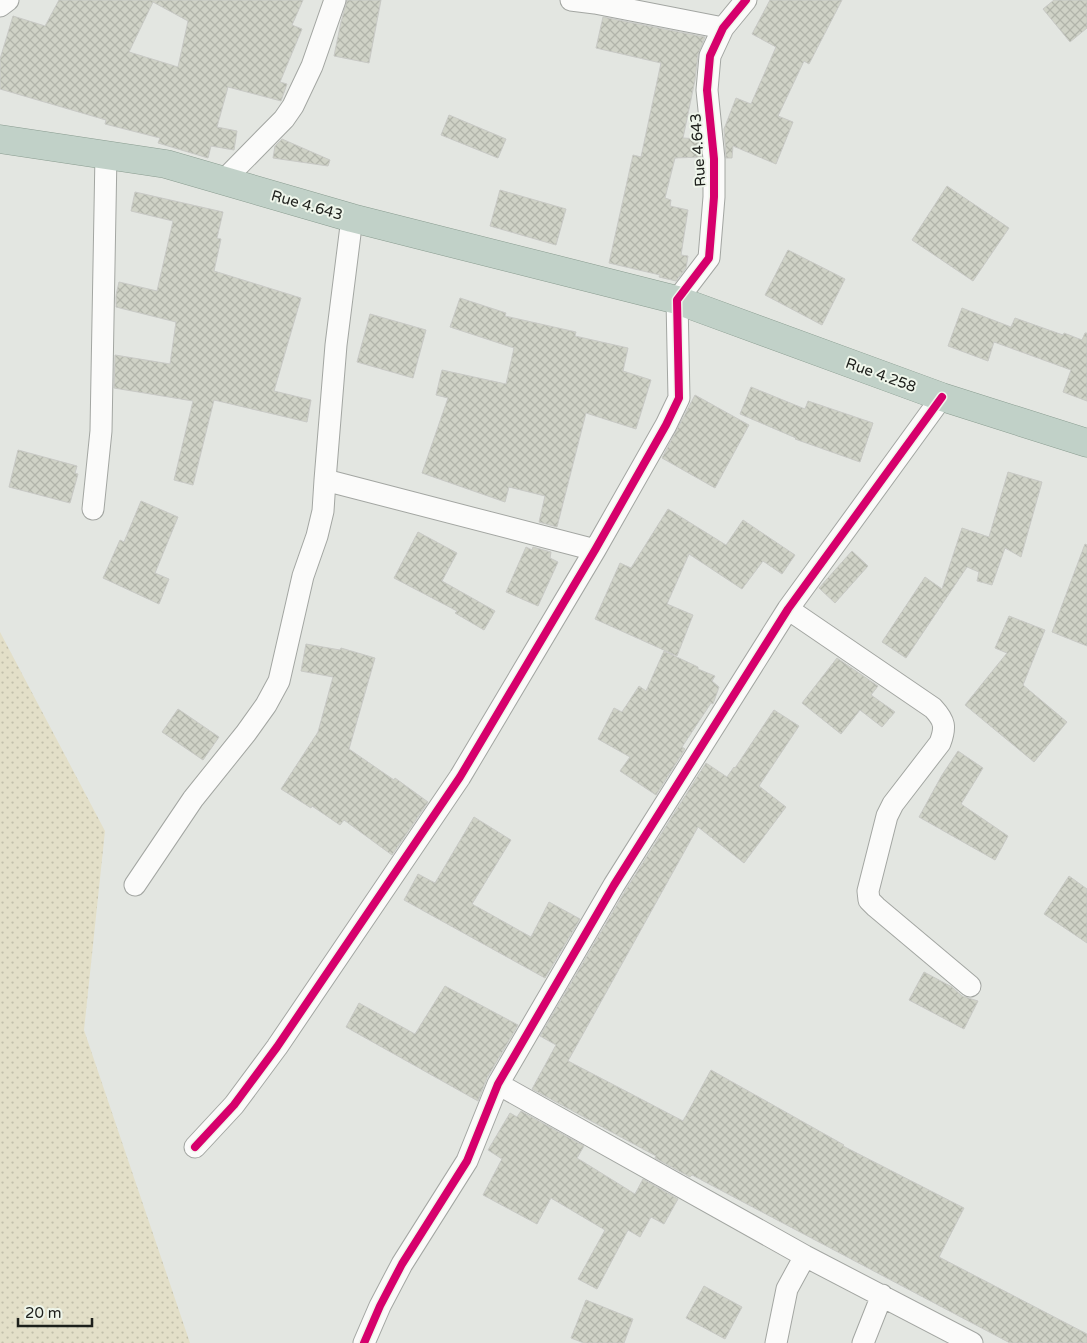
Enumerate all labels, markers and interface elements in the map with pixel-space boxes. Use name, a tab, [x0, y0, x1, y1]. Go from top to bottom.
street label: Rue 4.643	[686, 113, 710, 187]
street label: Rue 4.643	[269, 186, 345, 224]
street label: Rue 4.258	[843, 354, 919, 396]
scale bar	[18, 1296, 91, 1328]
text: 20 m	[25, 1304, 62, 1322]

